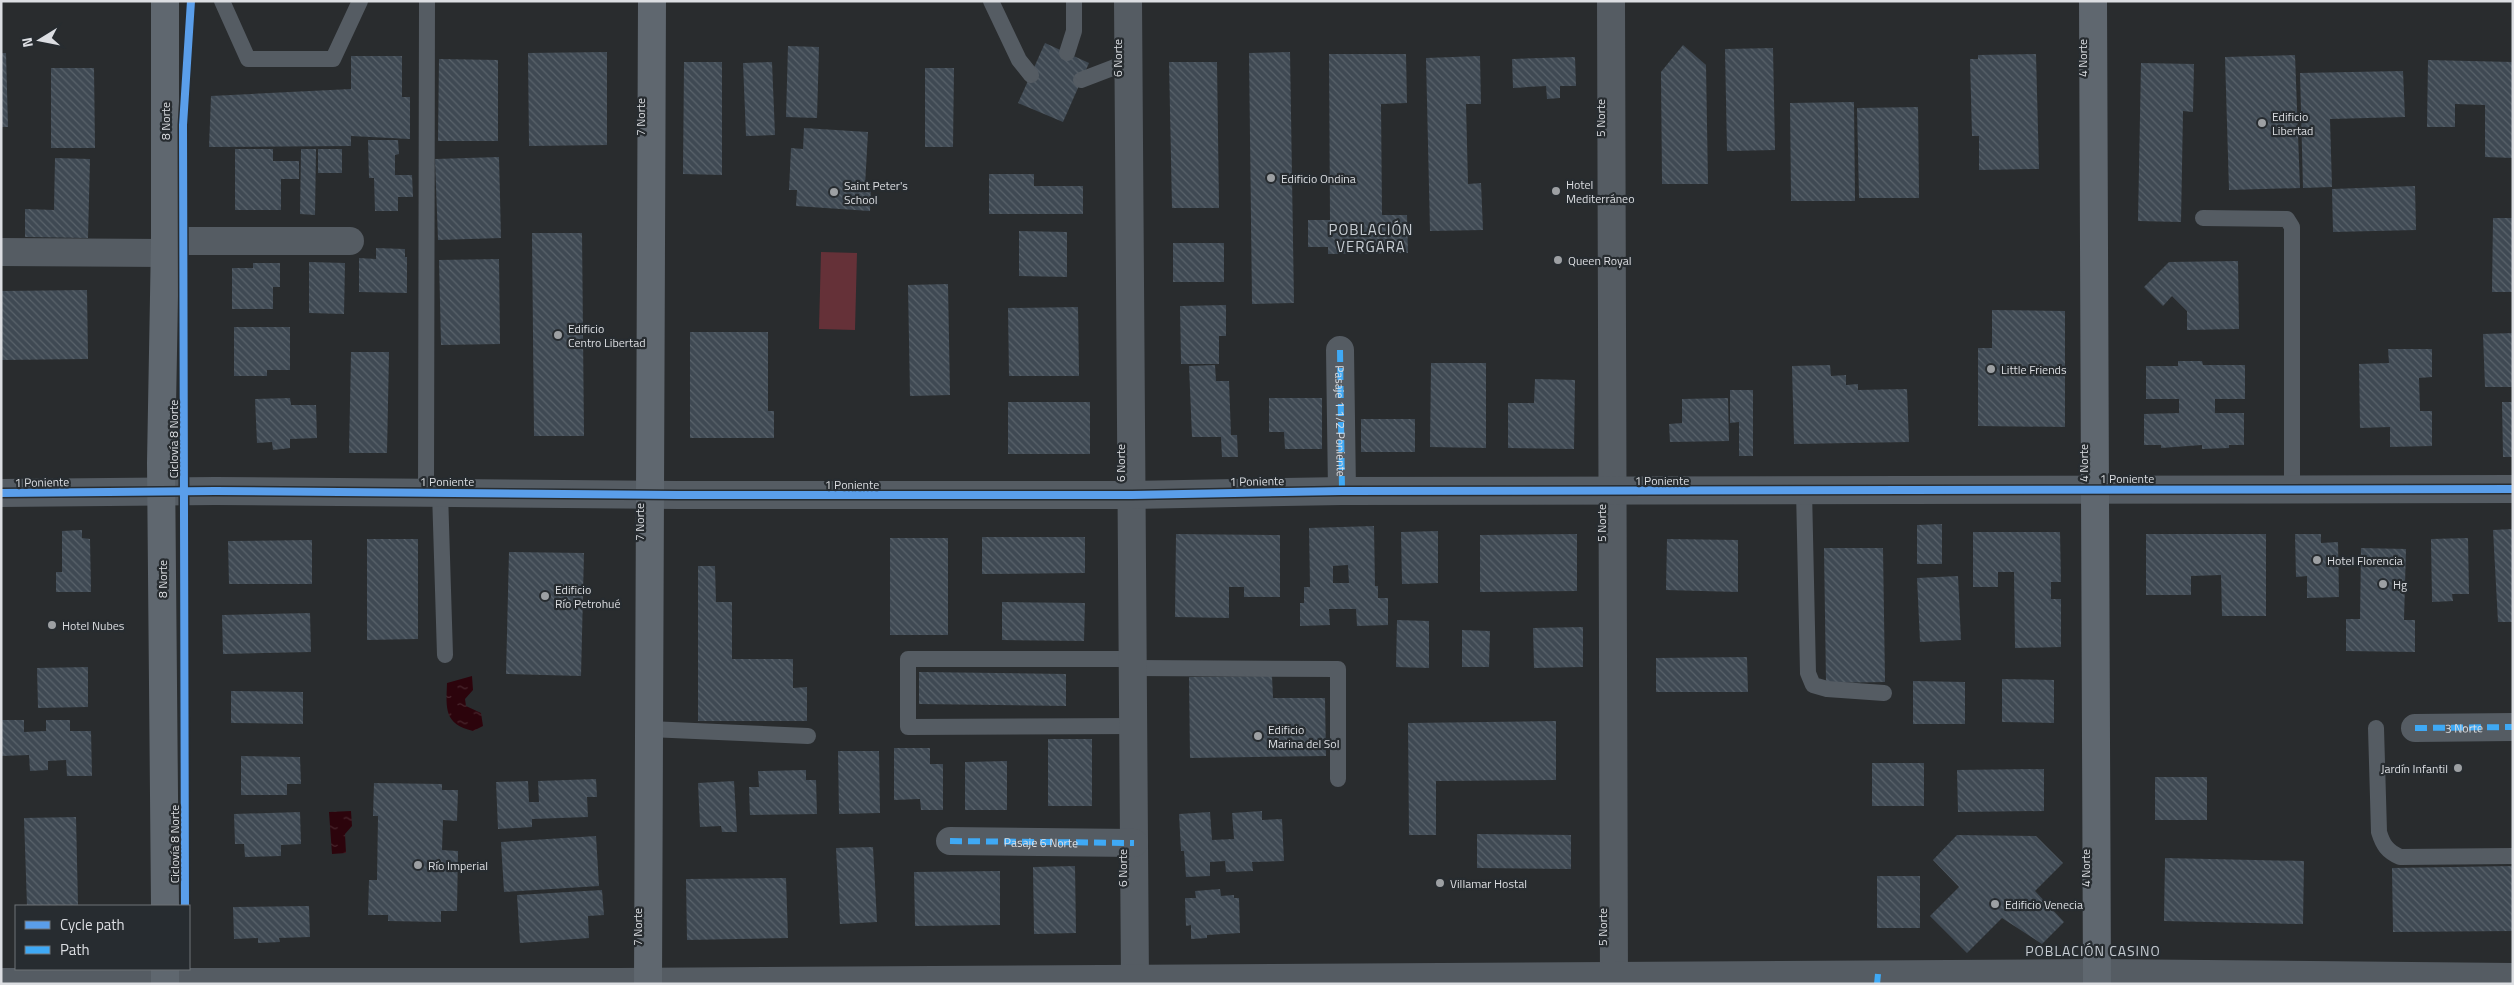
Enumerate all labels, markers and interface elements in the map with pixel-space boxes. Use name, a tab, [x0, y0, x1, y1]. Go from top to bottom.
north arrow	[15, 15, 65, 65]
text: N	[16, 36, 38, 49]
street label: 6 Norte	[1108, 39, 1127, 77]
street label: 4 Norte	[2073, 39, 2092, 77]
street label: 7 Norte	[631, 98, 650, 136]
street label: 5 Norte	[1591, 99, 1610, 137]
street label: 8 Norte	[156, 102, 175, 140]
place label: Edificio Libertad	[2272, 107, 2313, 140]
marker: Edificio Libertad	[2256, 117, 2268, 129]
place label: Edificio Ondina	[1281, 169, 1356, 188]
marker: Edificio Ondina	[1265, 172, 1277, 184]
place label: Hotel Mediterráneo	[1566, 175, 1635, 208]
place label: Saint Peter's School	[844, 176, 908, 209]
marker: Hotel Mediterráneo	[1550, 185, 1562, 197]
marker: Saint Peter's School	[828, 186, 840, 198]
district label: POBLACIÓN VERGARA	[1329, 218, 1413, 258]
place label: Queen Royal	[1568, 251, 1631, 270]
marker: Queen Royal	[1552, 254, 1564, 266]
place label: Edificio Centro Libertad	[568, 319, 646, 352]
marker: Edificio Centro Libertad	[552, 329, 564, 341]
place label: Little Friends	[2001, 360, 2067, 379]
marker: Little Friends	[1985, 363, 1997, 375]
street label: Pasaje 1 1/2 Poniente	[1331, 365, 1351, 477]
street label: Ciclovía 8 Norte	[164, 400, 183, 478]
street label: 6 Norte	[1111, 444, 1130, 482]
street label: 4 Norte	[2074, 444, 2093, 482]
street label: 1 Poniente	[2100, 469, 2154, 488]
street label: 1 Poniente	[1230, 471, 1284, 491]
street label: 1 Poniente	[1635, 471, 1689, 490]
street label: 1 Poniente	[15, 472, 69, 492]
street label: 1 Poniente	[420, 472, 474, 491]
street label: 1 Poniente	[825, 475, 879, 494]
street label: 7 Norte	[630, 503, 649, 541]
street label: 5 Norte	[1592, 504, 1611, 542]
place label: Hotel Florencia	[2327, 551, 2403, 570]
marker: Hotel Florencia	[2311, 554, 2323, 566]
street label: 8 Norte	[153, 560, 172, 598]
place label: Hg	[2393, 575, 2407, 594]
marker: Hg	[2377, 578, 2389, 590]
place label: Edificio Río Petrohué	[555, 580, 621, 613]
marker: Edificio Río Petrohué	[539, 590, 551, 602]
place label: Hotel Nubes	[62, 616, 125, 635]
marker: Hotel Nubes	[46, 619, 58, 631]
street label: 3 Norte	[2445, 718, 2483, 737]
place label: Edificio Marina del Sol	[1268, 720, 1339, 753]
marker: Edificio Marina del Sol	[1252, 730, 1264, 742]
place label: Jardín Infantil	[2381, 759, 2448, 778]
marker: Jardín Infantil	[2452, 762, 2464, 774]
street label: Ciclovía 8 Norte	[165, 805, 184, 883]
street label: Pasaje 6 Norte	[1004, 832, 1078, 852]
street label: 6 Norte	[1113, 849, 1132, 887]
street label: 4 Norte	[2076, 849, 2095, 887]
place label: Río Imperial	[428, 856, 488, 875]
marker: Río Imperial	[412, 859, 424, 871]
place label: Villamar Hostal	[1450, 874, 1527, 893]
marker: Villamar Hostal	[1434, 877, 1446, 889]
place label: Edificio Venecia	[2005, 895, 2083, 914]
marker: Edificio Venecia	[1989, 898, 2001, 910]
legend	[15, 905, 190, 970]
street label: 7 Norte	[628, 908, 647, 946]
street label: 5 Norte	[1593, 908, 1612, 946]
text: Cycle path	[60, 913, 125, 936]
text: Path	[60, 938, 90, 961]
district label: POBLACIÓN CASINO	[2025, 940, 2161, 961]

